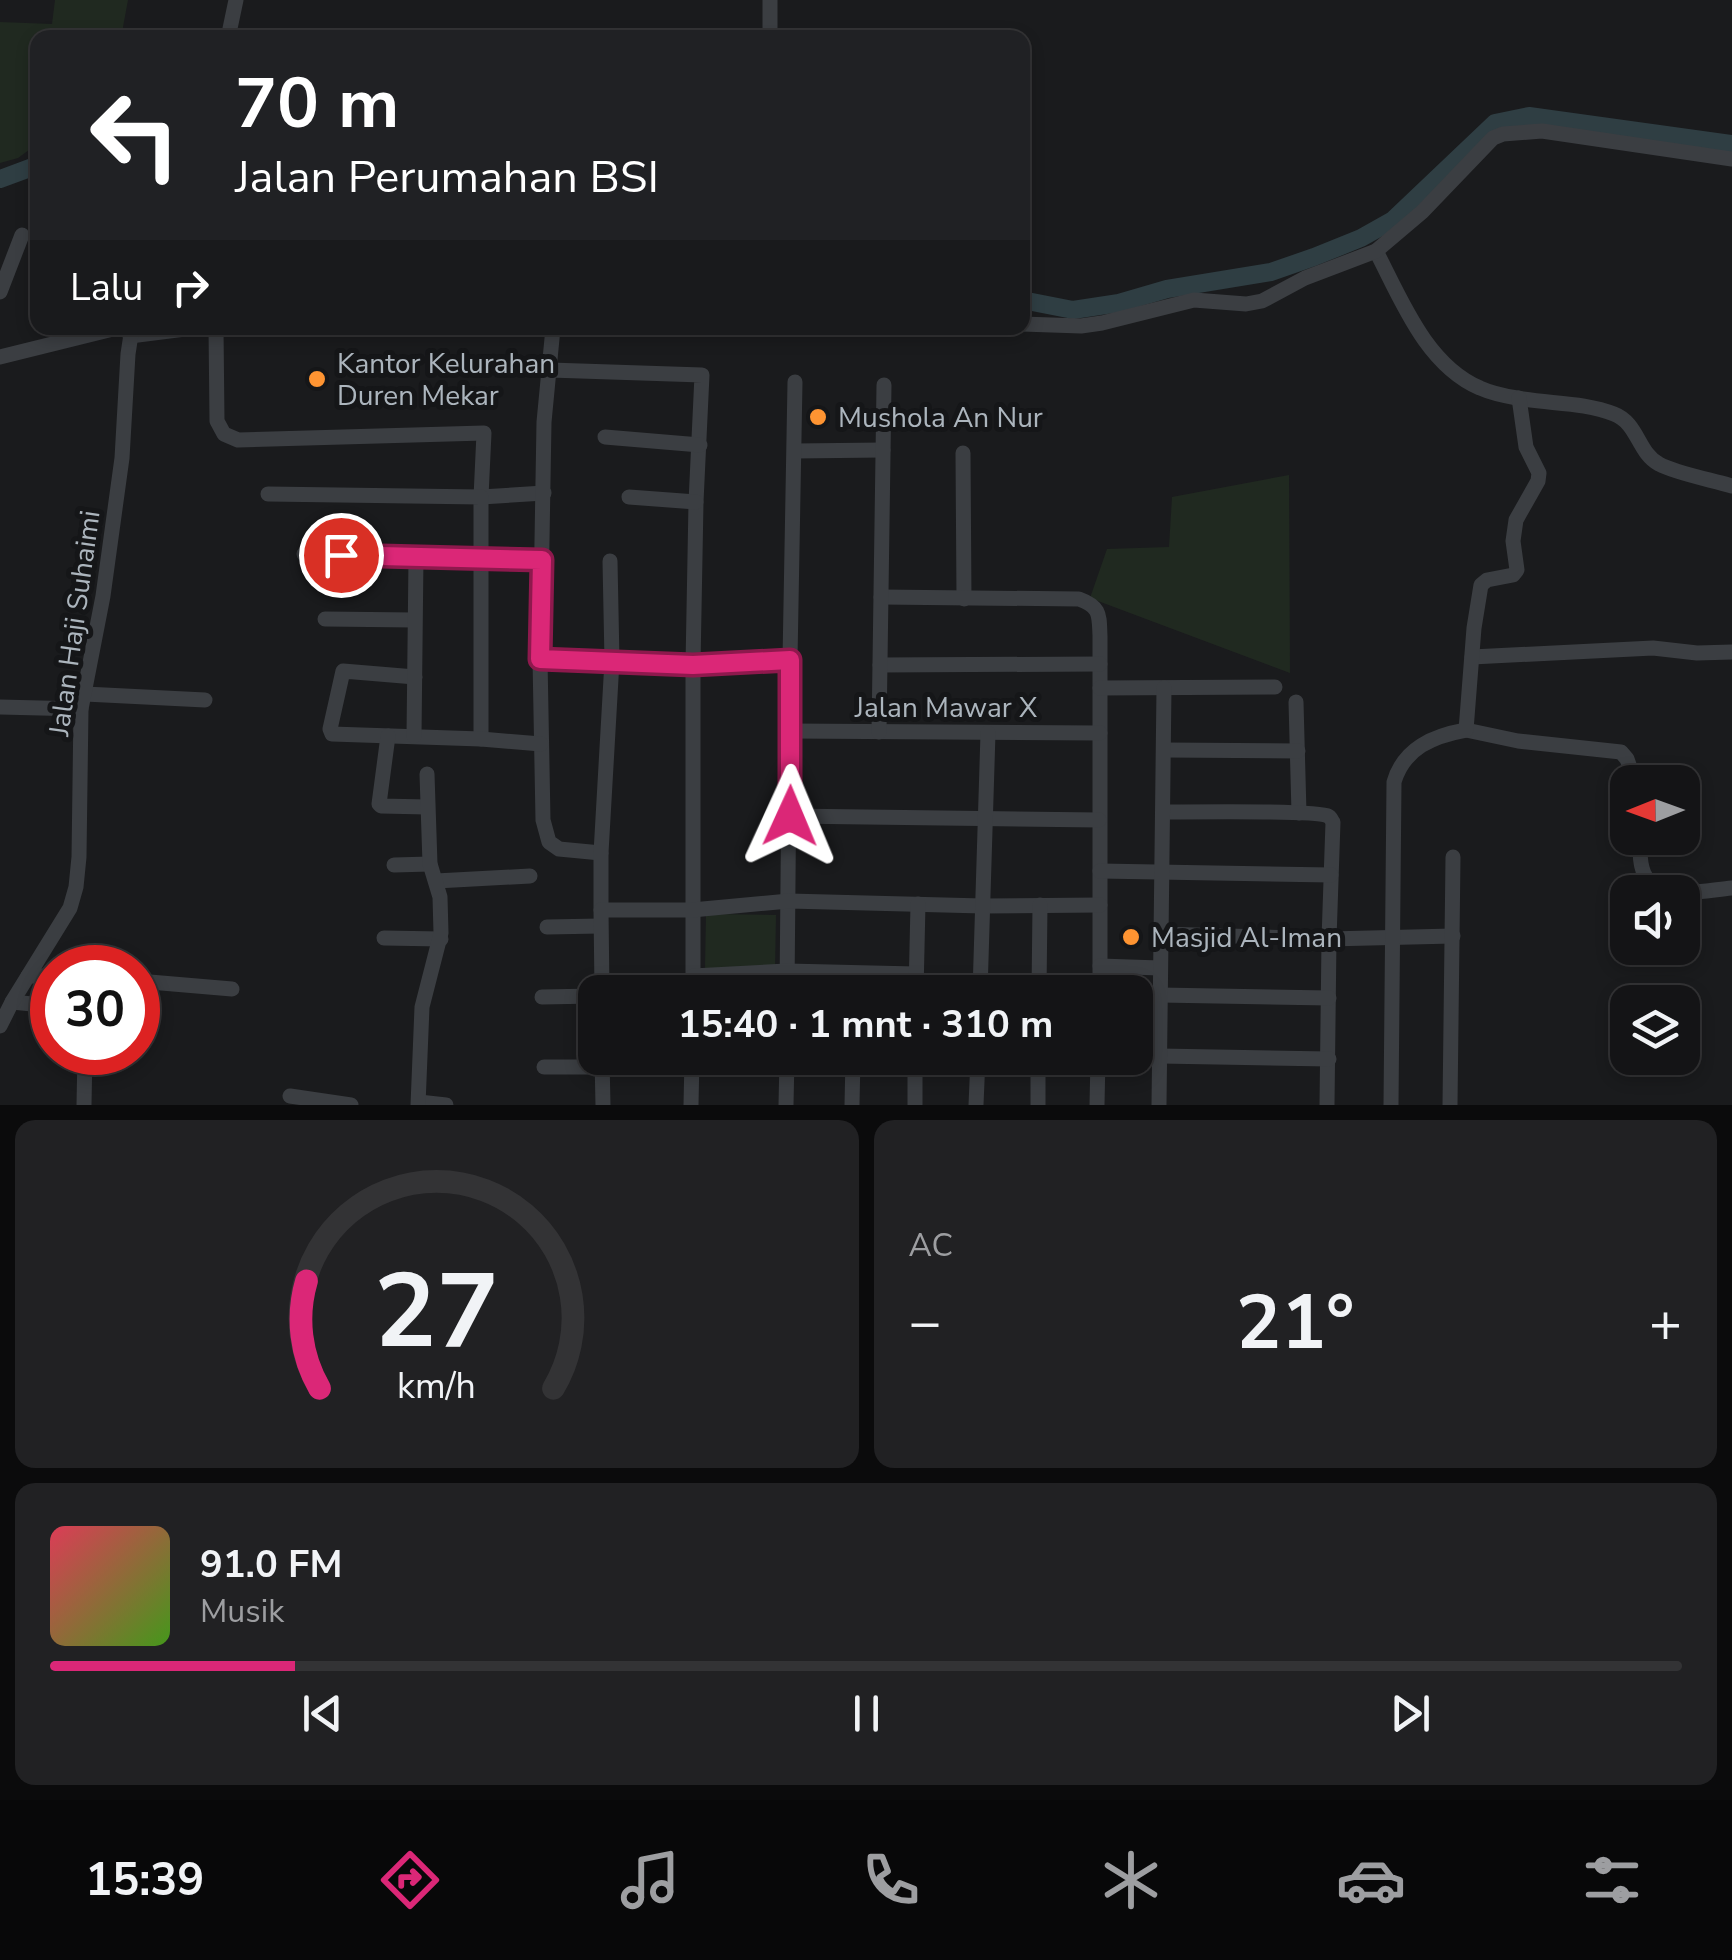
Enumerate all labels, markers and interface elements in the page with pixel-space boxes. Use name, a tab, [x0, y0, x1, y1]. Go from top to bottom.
text: 70 m	[235, 56, 399, 152]
icon: left	[70, 70, 200, 200]
text: Jalan Perumahan BSI	[235, 147, 659, 208]
icon: right	[163, 260, 218, 315]
text: Lalu	[70, 262, 143, 313]
place label: Kantor Kelurahan Duren Mekar	[337, 345, 555, 415]
marker: Kantor Kelurahan Duren Mekar	[306, 368, 328, 390]
place label: Mushola An Nur	[838, 399, 1043, 437]
marker: Mushola An Nur	[807, 406, 829, 428]
street label: Jalan Haji Suhaimi	[40, 508, 110, 739]
pin	[299, 513, 384, 598]
icon: arrive	[314, 528, 369, 583]
street label: Jalan Mawar X	[854, 689, 1037, 727]
position arrow	[738, 764, 842, 868]
north arrow	[1610, 765, 1700, 855]
map controls	[1610, 765, 1700, 1075]
button: sound	[1610, 875, 1700, 965]
place label: Masjid Al-Iman	[1151, 919, 1342, 957]
marker: Masjid Al-Iman	[1120, 926, 1142, 948]
speed limit sign: 30	[30, 945, 160, 1075]
button: layers	[1610, 985, 1700, 1075]
text: 15:40 · 1 mnt · 310 m	[678, 999, 1053, 1050]
text: AC	[909, 1224, 953, 1267]
text: 27	[374, 1241, 499, 1383]
text: 21°	[1236, 1272, 1354, 1374]
text: −	[909, 1285, 942, 1360]
text: +	[1649, 1285, 1682, 1360]
text: km/h	[397, 1362, 476, 1411]
text: 91.0 FM	[200, 1539, 342, 1590]
text: Musik	[200, 1590, 284, 1633]
icon: previous	[295, 1686, 350, 1741]
icon: pause	[839, 1686, 894, 1741]
icon: next	[1383, 1686, 1438, 1741]
icon: directions	[375, 1845, 445, 1915]
icon: music	[615, 1845, 685, 1915]
icon: phone	[856, 1845, 926, 1915]
icon: climate	[1096, 1845, 1166, 1915]
icon: car	[1336, 1845, 1406, 1915]
icon: filters	[1577, 1845, 1647, 1915]
text: 15:39	[85, 1850, 204, 1911]

